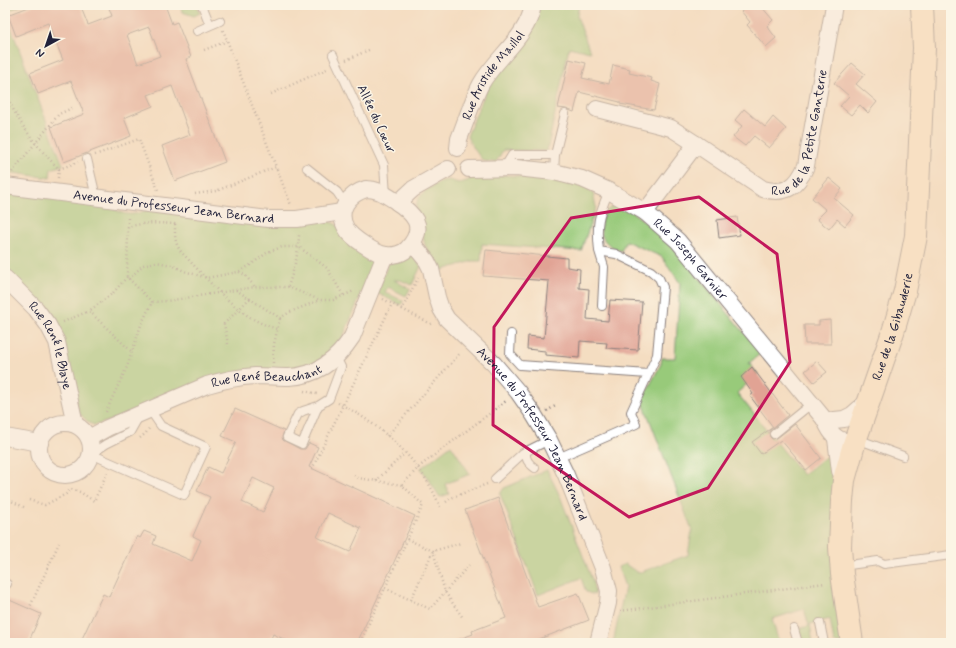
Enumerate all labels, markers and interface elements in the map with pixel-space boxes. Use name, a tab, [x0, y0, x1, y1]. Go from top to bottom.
north arrow	[26, 26, 66, 66]
street label: Rue Aristide Maillol	[458, 28, 528, 122]
text: N	[33, 45, 48, 61]
street label: Rue de la Petite Ganterie	[771, 68, 831, 200]
street label: Allée du Cœur	[353, 82, 400, 157]
street label: Avenue du Professeur Jean Bernard	[72, 186, 274, 228]
street label: Rue Joseph Garnier	[650, 215, 732, 304]
street label: Rue de la Gibauderie	[868, 271, 917, 383]
street label: Rue René le Blaye	[25, 298, 76, 391]
street label: Avenue du Professeur Jean Bernard	[473, 343, 592, 523]
street label: Rue René Beauchant	[209, 360, 325, 392]

